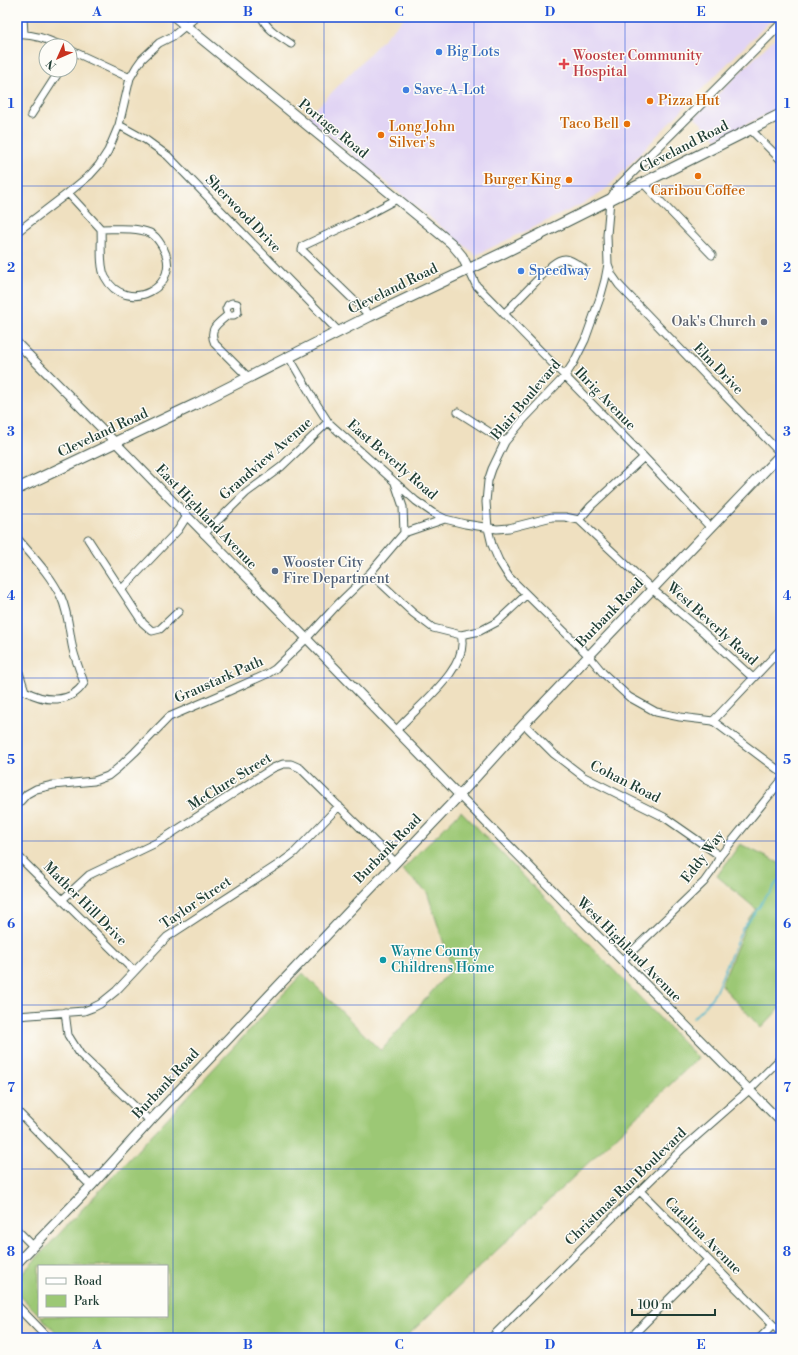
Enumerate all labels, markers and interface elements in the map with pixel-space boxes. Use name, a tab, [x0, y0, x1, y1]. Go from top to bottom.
text: A	[91, 4, 102, 20]
text: B	[243, 4, 253, 20]
text: C	[394, 4, 404, 20]
text: D	[545, 4, 555, 20]
text: E	[696, 4, 706, 20]
north arrow	[38, 38, 78, 78]
place label: Big Lots	[446, 43, 500, 61]
marker: Big Lots	[434, 47, 444, 57]
place label: Wooster Community Hospital	[572, 47, 702, 81]
text: N	[43, 56, 60, 72]
marker: Wooster Community Hospital	[558, 58, 570, 70]
place label: Save-A-Lot	[414, 81, 485, 99]
marker: Save-A-Lot	[401, 85, 411, 95]
place label: Pizza Hut	[658, 92, 720, 110]
street label: Portage Road	[294, 95, 372, 163]
text: 1	[8, 96, 15, 112]
marker: Pizza Hut	[645, 96, 655, 106]
text: 1	[784, 96, 791, 112]
place label: Taco Bell	[560, 115, 619, 133]
street label: Cleveland Road	[636, 117, 732, 177]
place label: Long John Silver's	[389, 118, 456, 152]
marker: Taco Bell	[622, 119, 632, 129]
marker: Long John Silver's	[376, 130, 386, 140]
street label: Sherwood Drive	[201, 171, 285, 257]
place label: Burger King	[483, 171, 562, 189]
marker: Caribou Coffee	[693, 171, 703, 181]
marker: Burger King	[564, 175, 574, 185]
place label: Caribou Coffee	[651, 182, 745, 200]
text: 2	[7, 260, 15, 276]
street label: Cleveland Road	[345, 260, 441, 318]
text: 2	[783, 260, 791, 276]
place label: Speedway	[529, 262, 591, 280]
marker: Speedway	[516, 266, 526, 276]
place label: Oak's Church	[671, 313, 757, 331]
marker: Oak's Church	[759, 317, 769, 327]
street label: Elm Drive	[689, 340, 747, 398]
street label: Blair Boulevard	[487, 356, 565, 445]
street label: Ihrig Avenue	[570, 364, 640, 434]
street label: Cleveland Road	[55, 404, 151, 462]
street label: Grandview Avenue	[216, 414, 316, 504]
street label: East Beverly Road	[343, 416, 441, 504]
text: 3	[7, 424, 15, 440]
text: 3	[783, 424, 791, 440]
street label: East Highland Avenue	[151, 461, 261, 573]
place label: Wooster City Fire Department	[282, 554, 390, 588]
marker: Wooster City Fire Department	[270, 566, 280, 576]
street label: Burbank Road	[572, 574, 648, 652]
street label: West Beverly Road	[662, 578, 761, 669]
text: 4	[7, 588, 16, 604]
text: 4	[783, 588, 792, 604]
street label: Graustark Path	[172, 652, 267, 708]
street label: McClure Street	[185, 749, 275, 815]
text: 5	[7, 752, 15, 768]
text: 5	[783, 752, 791, 768]
street label: Cohan Road	[587, 757, 663, 807]
street label: Burbank Road	[350, 810, 426, 888]
street label: Eddy Way	[677, 827, 729, 887]
street label: Mather Hill Drive	[39, 858, 131, 950]
street label: Taylor Street	[157, 873, 235, 933]
street label: West Highland Avenue	[572, 893, 685, 1006]
text: 6	[7, 916, 15, 932]
text: 6	[783, 916, 791, 932]
place label: Wayne County Childrens Home	[390, 943, 494, 977]
marker: Wayne County Childrens Home	[378, 955, 388, 965]
street label: Burbank Road	[128, 1045, 203, 1124]
text: 7	[7, 1080, 15, 1096]
text: 7	[783, 1080, 791, 1096]
street label: Christmas Run Boulevard	[561, 1124, 691, 1250]
street label: Catalina Avenue	[661, 1194, 745, 1278]
text: 8	[7, 1244, 15, 1260]
text: 8	[783, 1244, 791, 1260]
legend	[38, 1265, 168, 1317]
text: Road	[74, 1274, 102, 1289]
scale bar	[632, 1291, 715, 1317]
text: Park	[74, 1294, 100, 1309]
text: 100 m	[638, 1298, 672, 1313]
text: A	[91, 1337, 102, 1353]
text: B	[243, 1337, 253, 1353]
text: C	[394, 1337, 404, 1353]
text: D	[545, 1337, 555, 1353]
text: E	[696, 1337, 706, 1353]

